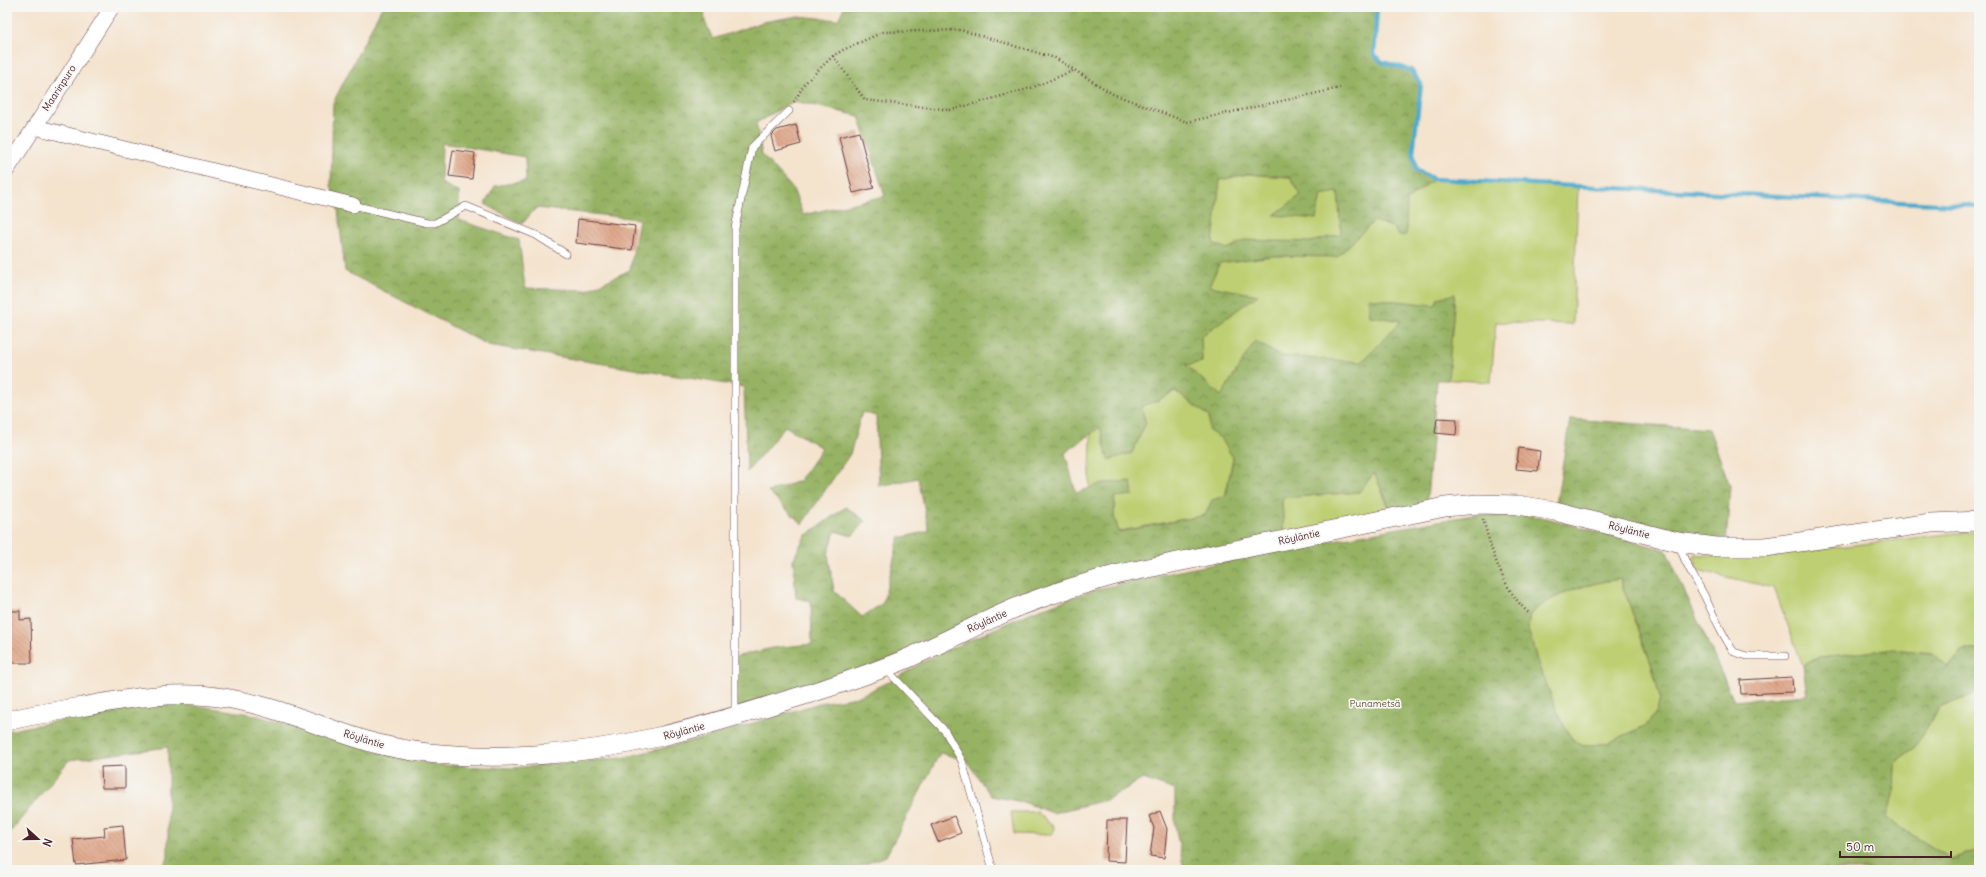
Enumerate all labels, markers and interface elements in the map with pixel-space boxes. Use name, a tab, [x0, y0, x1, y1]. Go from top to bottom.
street label: Maarinpuro	[39, 62, 79, 114]
street label: Röyläntie	[1607, 519, 1651, 541]
street label: Röyläntie	[1277, 526, 1321, 548]
street label: Röyläntie	[965, 606, 1009, 636]
park label: Punametsä	[1349, 697, 1401, 710]
street label: Röyläntie	[662, 719, 706, 743]
street label: Röyläntie	[342, 727, 386, 751]
north arrow	[18, 819, 58, 859]
scale bar	[1840, 833, 1951, 859]
text: N	[39, 837, 55, 849]
text: 50 m	[1846, 839, 1875, 854]

